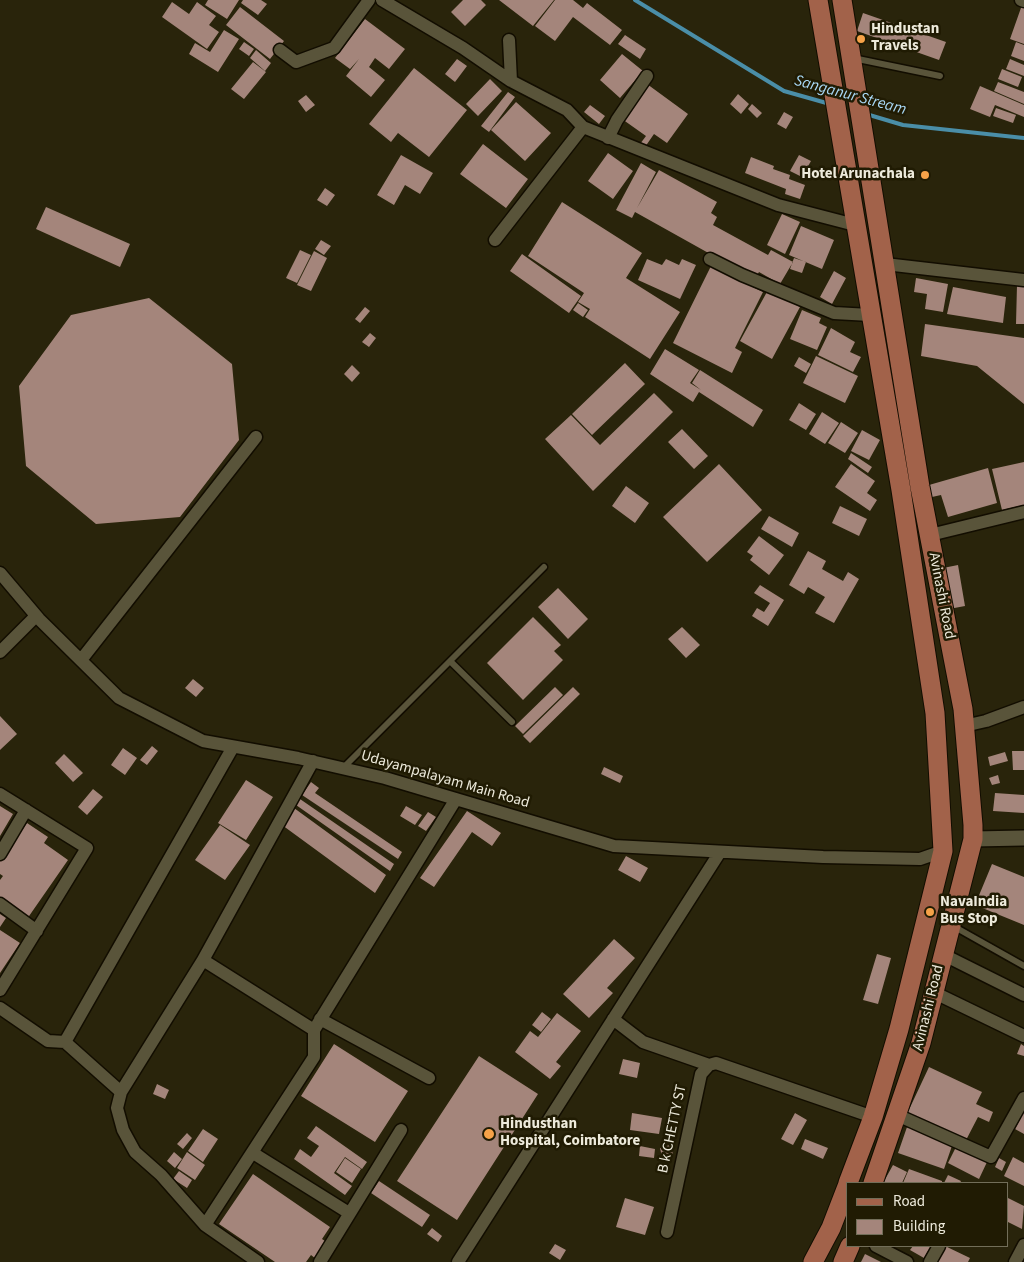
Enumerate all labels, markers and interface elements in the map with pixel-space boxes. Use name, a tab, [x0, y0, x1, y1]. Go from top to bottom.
place label: Hindustan Travels	[871, 21, 939, 56]
marker: Hindustan Travels	[855, 33, 867, 45]
water label: Sanganur Stream	[792, 72, 908, 120]
place label: Hotel Arunachala	[801, 166, 915, 184]
marker: Hotel Arunachala	[919, 169, 931, 181]
street label: Avinashi Road	[924, 551, 958, 641]
street label: Udayampalayam Main Road	[359, 747, 531, 813]
place label: NavaIndia Bus Stop	[940, 894, 1007, 929]
marker: NavaIndia Bus Stop	[924, 906, 936, 918]
street label: Avinashi Road	[910, 963, 948, 1053]
street label: B k CHETTY ST	[655, 1083, 691, 1175]
place label: Hindusthan Hospital, Coimbatore	[500, 1116, 640, 1151]
marker: Hindusthan Hospital, Coimbatore	[482, 1127, 496, 1141]
legend	[846, 1182, 1009, 1247]
text: Road	[893, 1191, 925, 1212]
text: Building	[893, 1216, 945, 1237]

